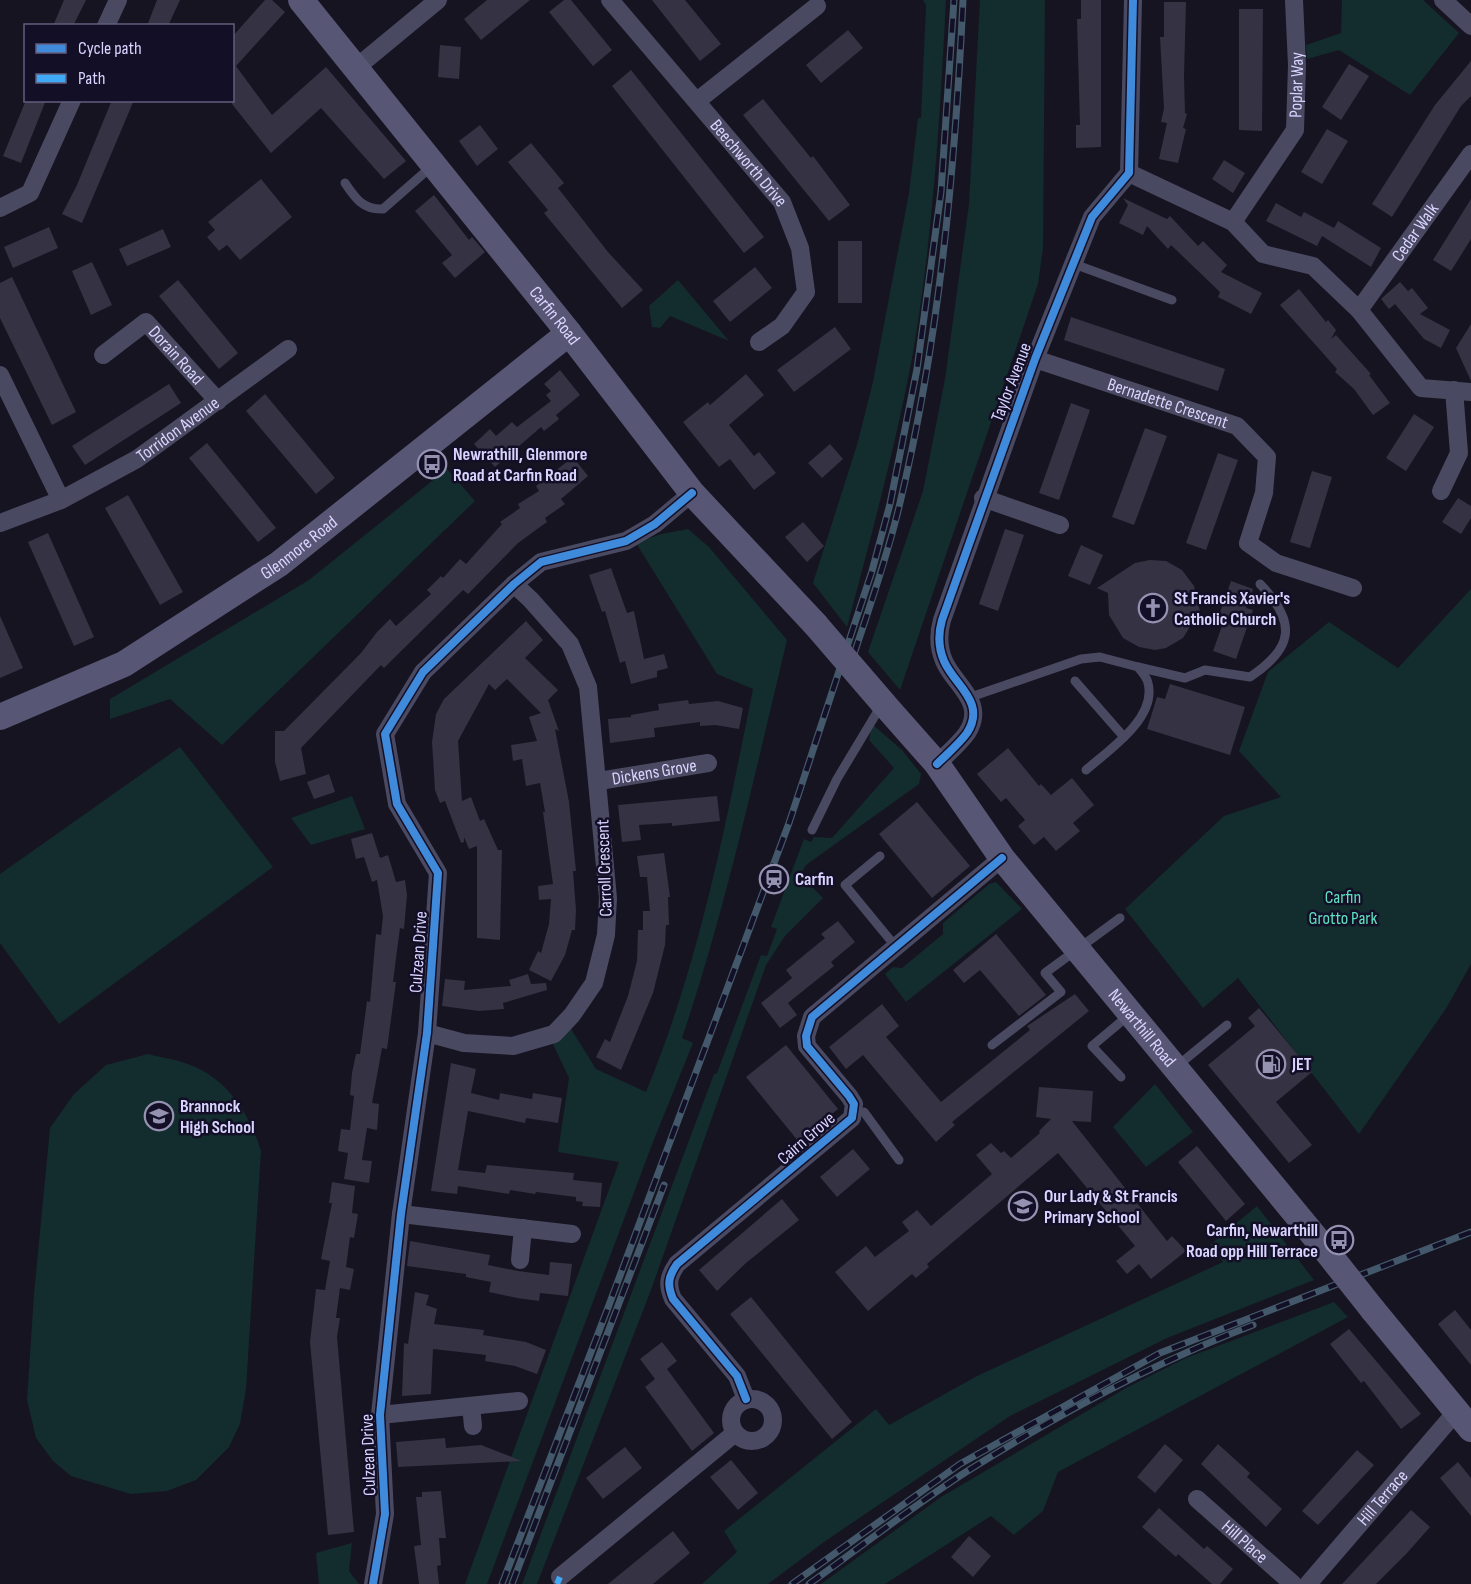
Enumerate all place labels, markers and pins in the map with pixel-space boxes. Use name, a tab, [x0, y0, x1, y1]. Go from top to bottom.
place label: Newrathill, Glenmore Road at Carfin Road	[453, 444, 587, 486]
bus stop icon: Newrathill, Glenmore Road at Carfin Road	[416, 448, 448, 480]
place label: St Francis Xavier's Catholic Church	[1174, 588, 1290, 630]
church icon: St Francis Xavier's Catholic Church	[1137, 592, 1169, 624]
station icon: Carfin	[758, 863, 790, 895]
place label: Carfin	[795, 869, 834, 890]
fuel station icon: JET	[1255, 1048, 1287, 1080]
place label: JET	[1291, 1054, 1312, 1075]
place label: Brannock High School	[180, 1096, 255, 1138]
school or university icon: Brannock High School	[143, 1100, 175, 1132]
place label: Our Lady & St Francis Primary School	[1044, 1186, 1178, 1228]
school or university icon: Our Lady & St Francis Primary School	[1007, 1190, 1039, 1222]
place label: Carfin, Newarthill Road opp Hill Terrace	[1186, 1220, 1318, 1262]
bus stop icon: Carfin, Newarthill Road opp Hill Terrace	[1323, 1224, 1355, 1256]

